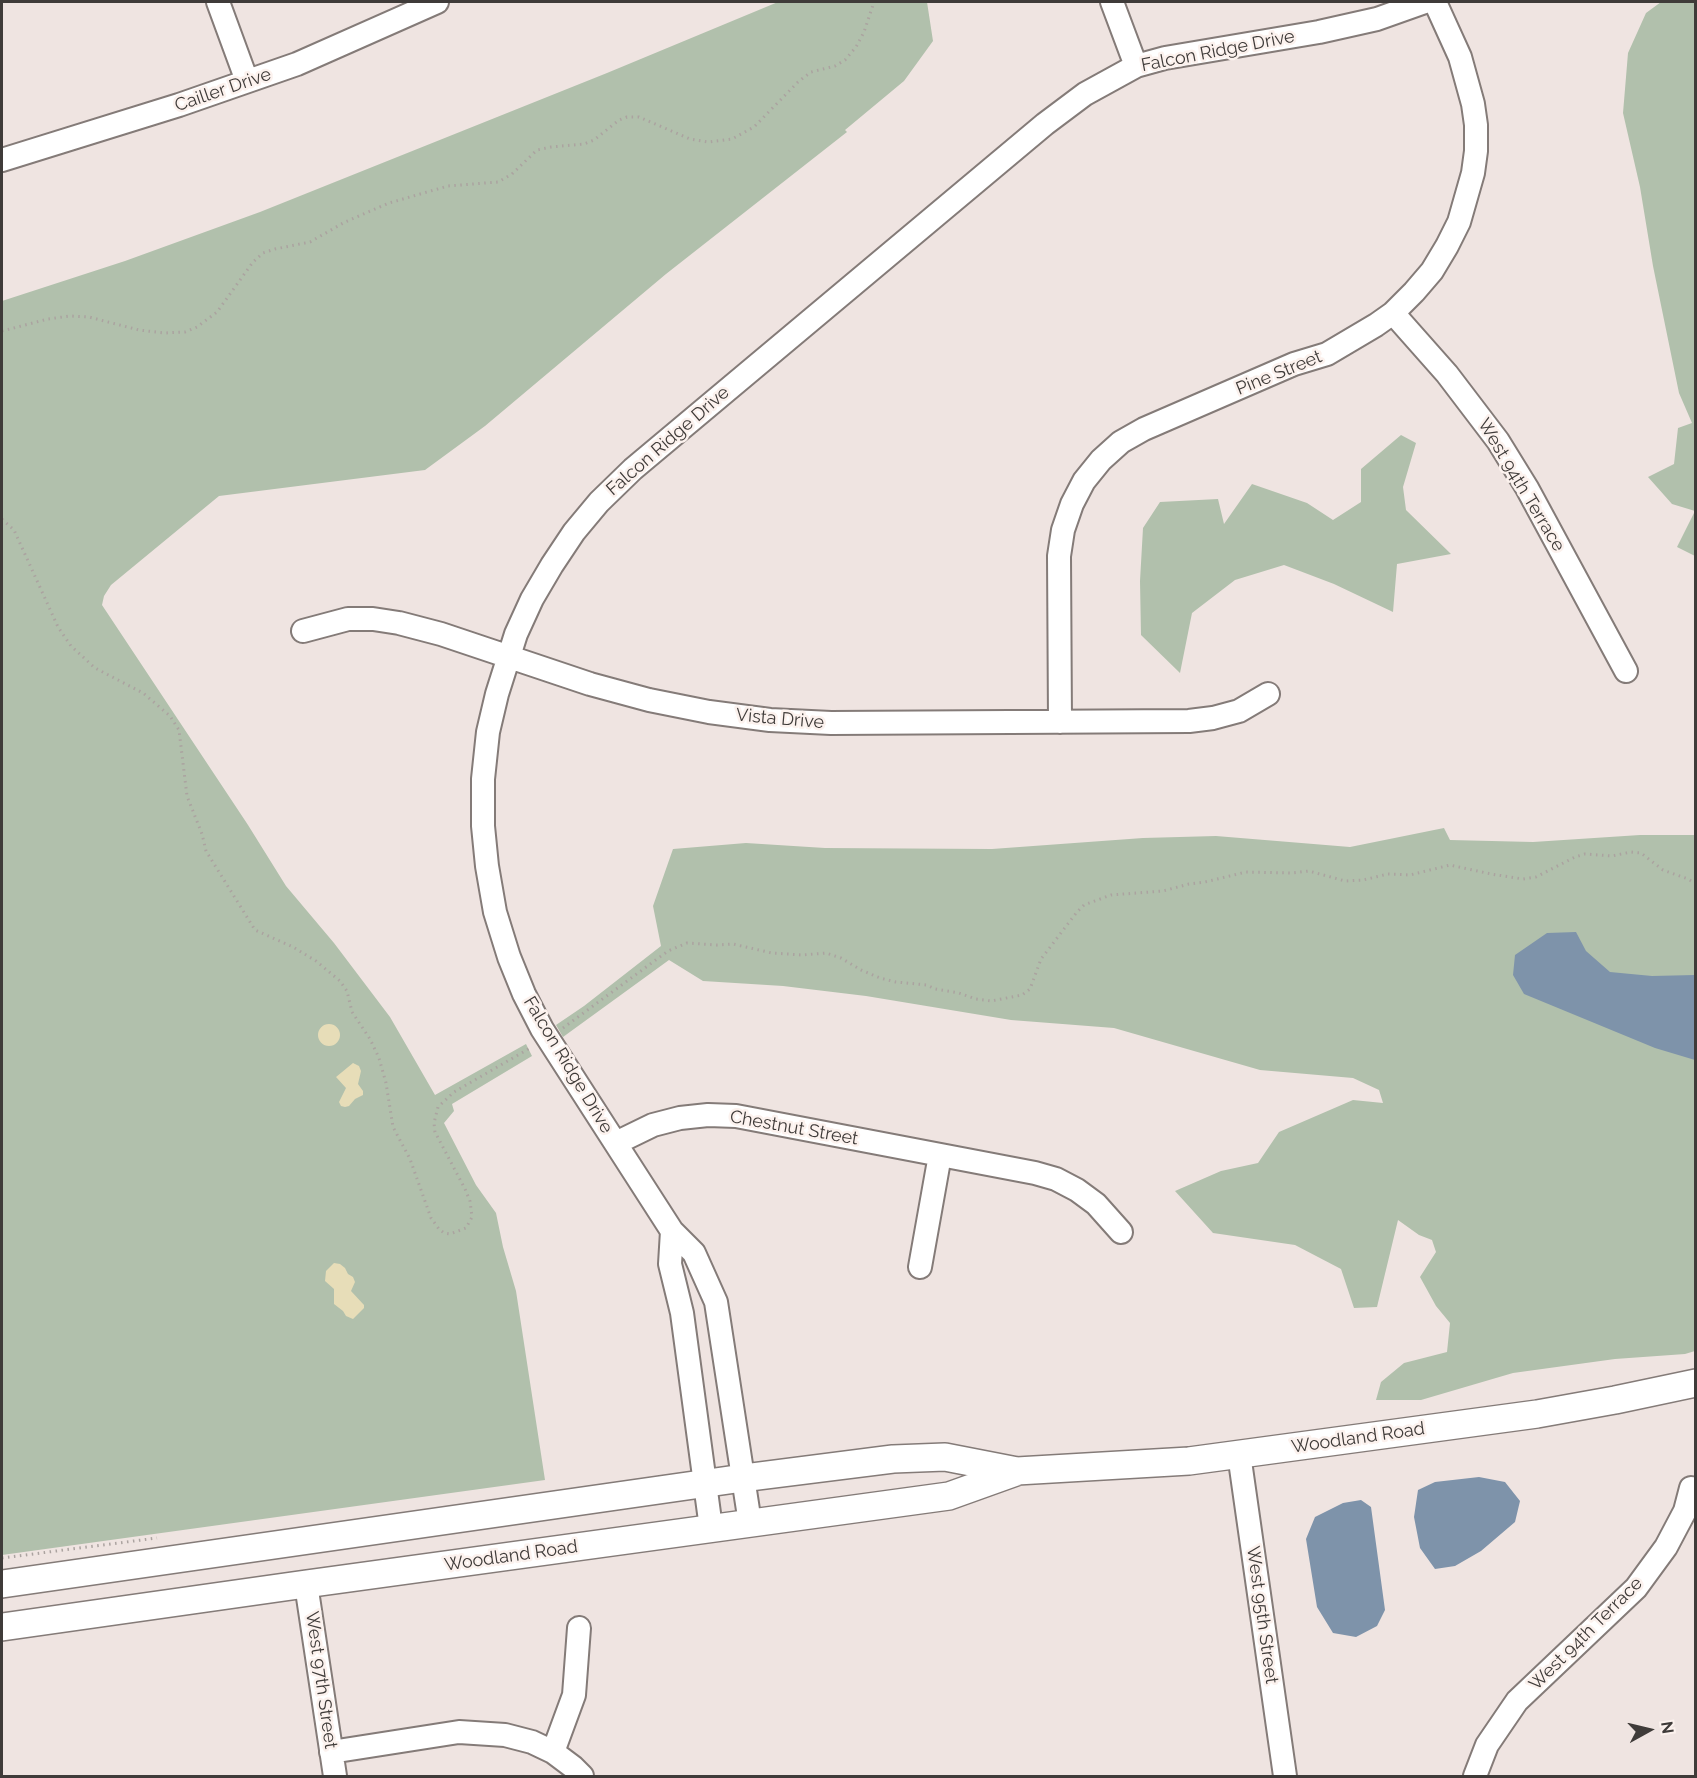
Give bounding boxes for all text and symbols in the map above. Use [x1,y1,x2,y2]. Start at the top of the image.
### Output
street label: Falcon Ridge Drive [1140,26,1296,76]
street label: Cailler Drive [172,63,274,117]
street label: Pine Street [1233,346,1325,400]
street label: Falcon Ridge Drive [602,382,734,500]
street label: West 94th Terrace [1473,415,1569,555]
street label: Vista Drive [735,704,825,734]
street label: Falcon Ridge Drive [519,993,617,1137]
street label: Chestnut Street [728,1106,860,1150]
street label: Woodland Road [1290,1418,1426,1458]
street label: Woodland Road [443,1536,579,1576]
street label: West 95th Street [1242,1545,1282,1685]
street label: West 94th Terrace [1525,1573,1647,1695]
street label: West 97th Street [301,1610,341,1750]
north arrow [1619,1700,1679,1760]
text: N [1657,1720,1678,1735]

